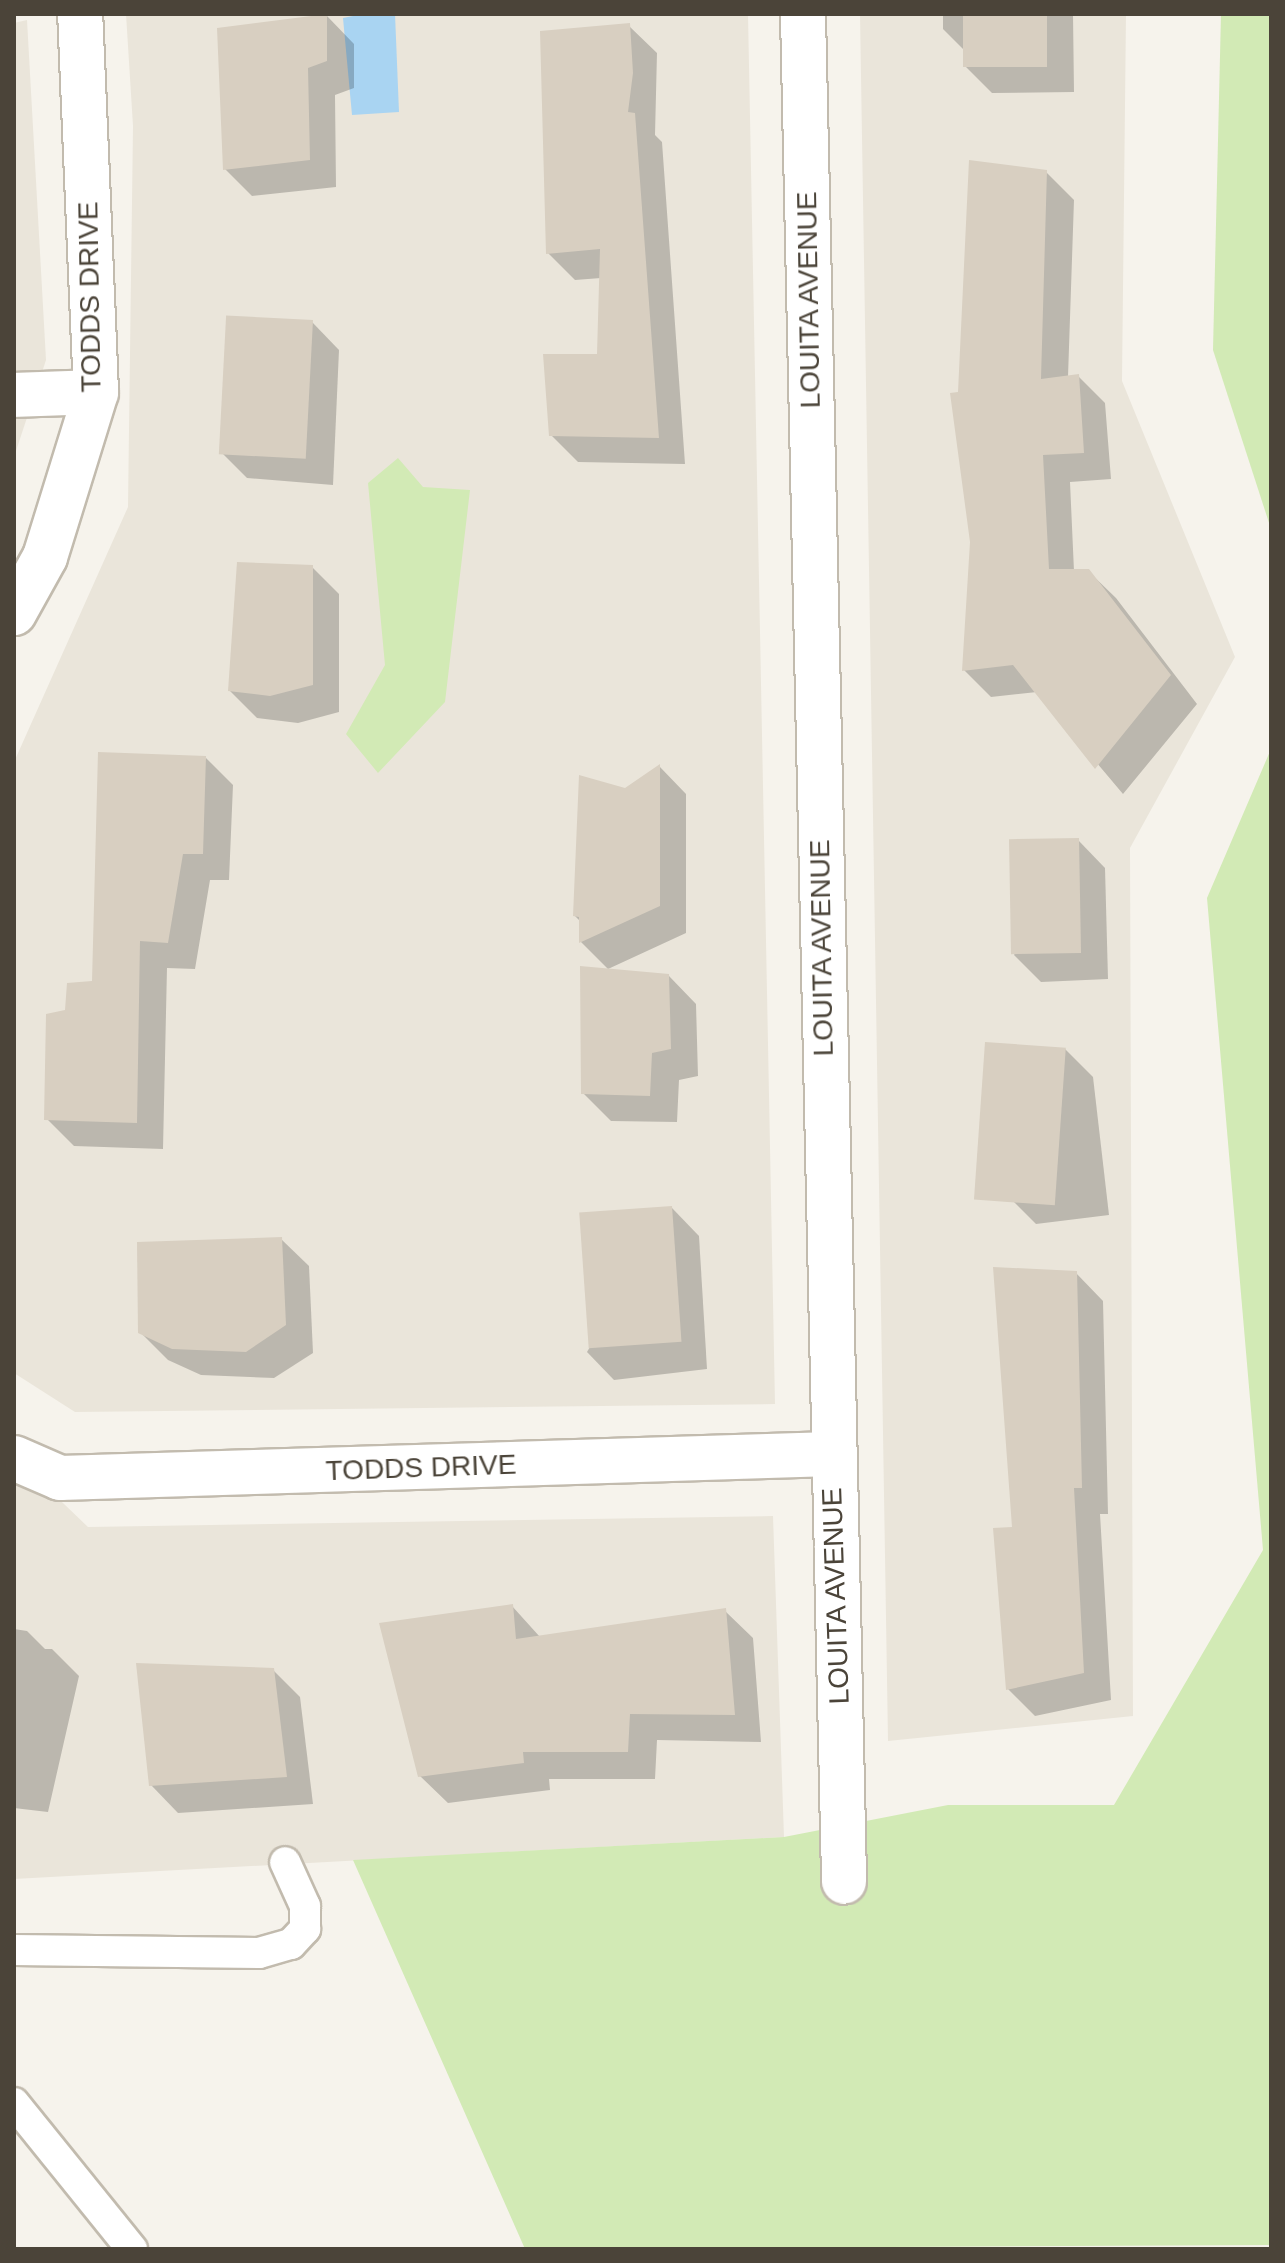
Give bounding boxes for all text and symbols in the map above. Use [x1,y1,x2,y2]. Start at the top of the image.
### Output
street label: LOUITA AVENUE [790,190,828,410]
street label: TODDS DRIVE [72,201,108,393]
street label: LOUITA AVENUE [803,838,841,1058]
street label: TODDS DRIVE [325,1448,517,1488]
street label: LOUITA AVENUE [815,1486,857,1706]

